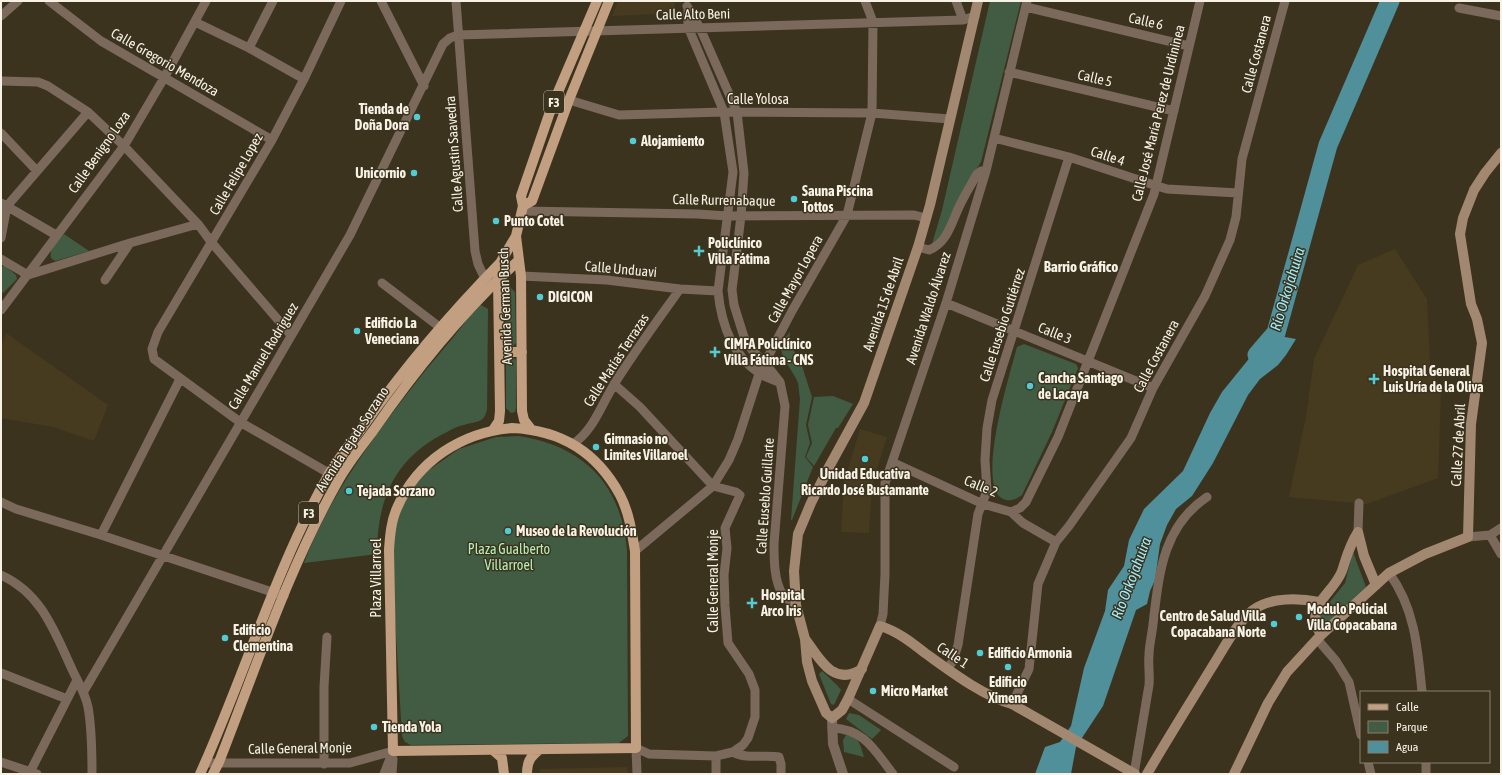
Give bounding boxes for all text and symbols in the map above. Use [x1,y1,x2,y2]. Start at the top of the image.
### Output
street label: Calle Alto Beni [656,5,730,23]
street label: Calle 6 [1127,9,1165,33]
street label: Calle Costanera [1238,13,1274,95]
street label: Calle José María Perez de Urdininea [1128,23,1188,203]
street label: Calle Gregorio Mendoza [108,25,222,99]
street label: Calle 5 [1076,66,1114,90]
road number: F3 [544,91,564,113]
street label: Calle Yolosa [727,91,789,107]
street label: Calle Agustin Saavedra [442,95,466,213]
place label: Tienda de Doña Dora [355,101,409,133]
street label: Calle Benigno Loza [65,108,133,196]
marker: Tienda de Doña Dora [412,112,422,122]
street label: Calle Felipe Lopez [206,130,266,218]
place label: Alojamiento [640,133,705,149]
marker: Alojamiento [628,136,638,146]
street label: Calle 4 [1089,143,1127,169]
place label: Unicornio [355,165,406,181]
marker: Unicornio [409,168,419,178]
place label: Sauna Piscina Tottos [802,183,873,215]
street label: Calle Rurrenabaque [672,191,776,209]
marker: Sauna Piscina Tottos [789,194,799,204]
place label: Punto Cotel [504,213,564,229]
marker: Punto Cotel [491,216,501,226]
street label: Calle Mayor Lopera [764,232,826,326]
place label: Policlínico Villa Fátima [707,235,770,267]
marker: Policlínico Villa Fátima [693,245,705,257]
water label: Río Orkojahuira [1266,245,1308,333]
street label: Avenida German Busch [495,247,515,365]
street label: Avenida Waldo Álvarez [902,250,954,366]
street label: Avenida 15 de Abril [859,255,907,353]
street label: Calle Unduavi [584,258,658,280]
district label: Barrio Gráfico [1044,258,1118,275]
street label: Calle Eusebio Gutiérrez [976,266,1028,384]
place label: DIGICON [548,289,593,305]
marker: DIGICON [535,292,545,302]
street label: Calle Manuel Rodriguez [225,300,301,412]
street label: Calle Matías Terrazas [580,311,652,409]
place label: Edificio La Veneciana [364,315,420,347]
street label: Calle Costanera [1130,317,1182,395]
street label: Calle 3 [1036,319,1074,347]
marker: Edificio La Veneciana [352,326,362,336]
place label: CIMFA Policlínico Villa Fátima - CNS [723,336,814,368]
marker: CIMFA Policlínico Villa Fátima - CNS [709,346,721,358]
place label: Hospital General Luis Uría de la Oliva [1383,363,1484,395]
place label: Cancha Santiago de Lacaya [1038,370,1124,402]
marker: Hospital General Luis Uría de la Oliva [1368,373,1380,385]
marker: Cancha Santiago de Lacaya [1025,381,1035,391]
street label: Avenida Tejada Sorzano [312,384,392,494]
street label: Calle 27 de Abril [1448,403,1468,487]
place label: Gimnasio no Limites Villaroel [604,431,688,463]
street label: Calle Euseblo Guillarte [753,437,777,555]
marker: Gimnasio no Limites Villaroel [591,442,601,452]
marker: Unidad Educativa Ricardo José Bustamante [860,454,870,464]
place label: Unidad Educativa Ricardo José Bustamante [801,466,929,498]
street label: Calle 2 [962,472,1000,500]
place label: Tejada Sorzano [357,483,435,499]
marker: Tejada Sorzano [344,486,354,496]
road number: F3 [299,502,319,524]
place label: Museo de la Revolución [516,523,637,539]
marker: Museo de la Revolución [503,526,513,536]
street label: Calle General Monje [705,529,721,633]
water label: Río Orkojahuira [1108,535,1154,621]
street label: Plaza Villarroel [368,538,384,618]
park label: Plaza Gualberto Villarroel [468,541,550,573]
place label: Hospital Arco Iris [760,587,805,619]
marker: Hospital Arco Iris [746,597,758,609]
place label: Modulo Policial Villa Copacabana [1306,601,1398,633]
place label: Centro de Salud Villa Copacabana Norte [1160,608,1266,640]
marker: Modulo Policial Villa Copacabana [1294,612,1304,622]
marker: Centro de Salud Villa Copacabana Norte [1269,619,1279,629]
place label: Edificio Clementina [233,622,293,654]
marker: Edificio Clementina [220,633,230,643]
street label: Calle 1 [934,639,972,671]
place label: Edificio Armonia [988,645,1072,661]
marker: Edificio Armonia [975,648,985,658]
marker: Edificio Ximena [1003,662,1013,672]
place label: Edificio Ximena [987,674,1028,706]
place label: Micro Market [881,683,948,699]
marker: Micro Market [868,686,878,696]
legend [1360,691,1490,763]
text: Calle [1396,700,1419,714]
place label: Tienda Yola [382,719,442,735]
text: Parque [1396,720,1428,734]
marker: Tienda Yola [369,722,379,732]
street label: Calle General Monje [248,739,352,757]
text: Agua [1396,740,1418,754]

